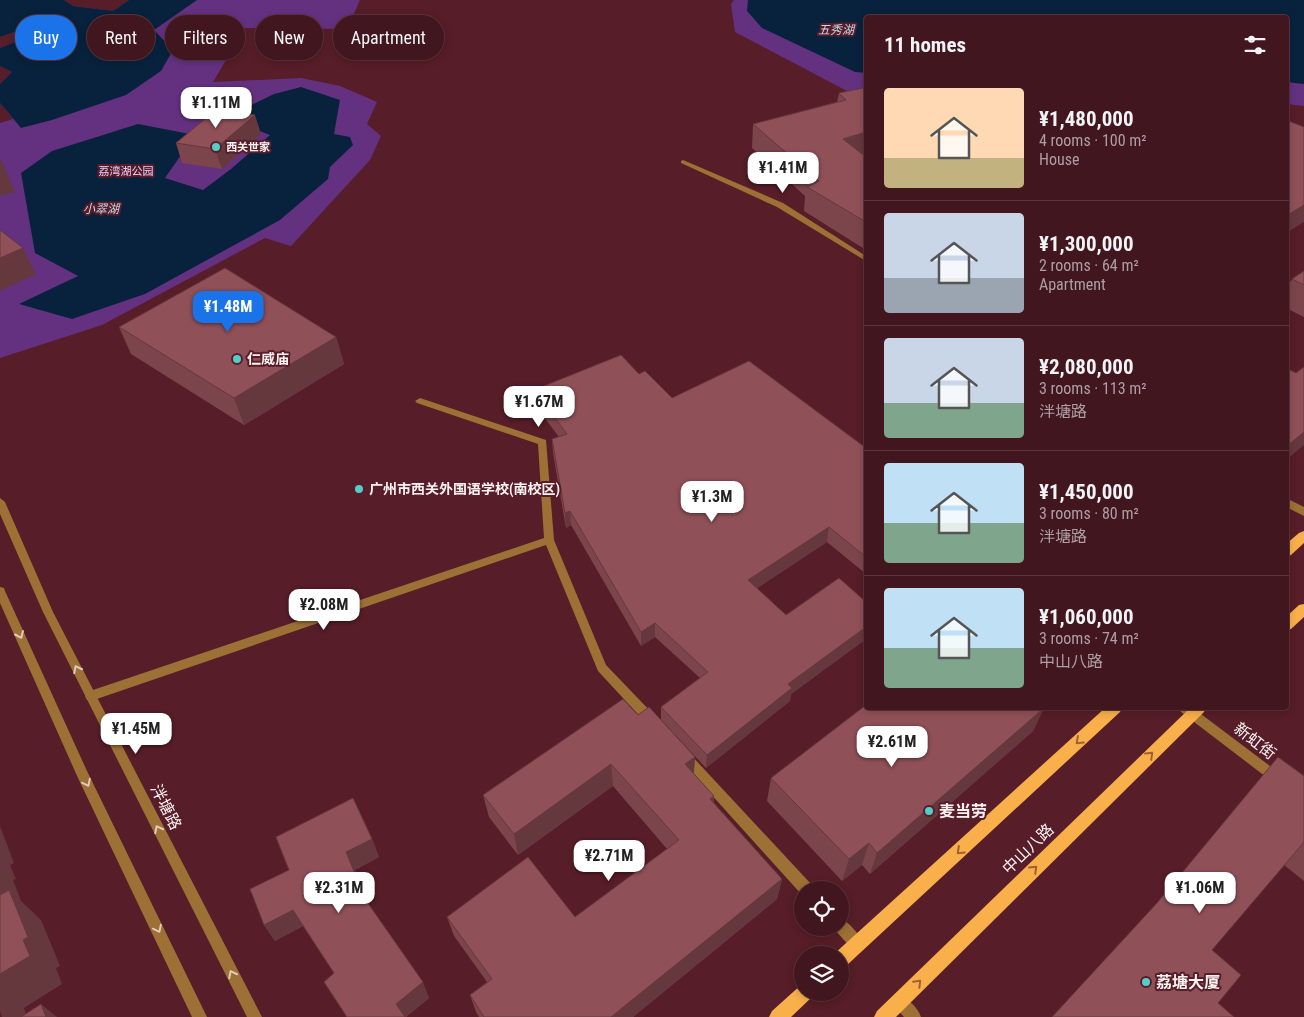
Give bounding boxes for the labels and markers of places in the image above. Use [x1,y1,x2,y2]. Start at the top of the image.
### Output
pin: ¥1.11M [175,86,257,129]
marker: 西关世家 [210,141,222,153]
place label: 西关世家 [226,141,270,154]
pin: ¥1.41M [742,152,824,194]
pin: ¥1.48M [187,290,269,333]
place label: 仁威庙 [247,351,289,367]
marker: 仁威庙 [231,353,243,365]
pin: ¥1.67M [498,386,580,428]
pin: ¥1.3M [677,480,747,523]
place label: 广州市西关外国语学校(南校区) [369,481,560,498]
marker: 广州市西关外国语学校(南校区) [353,483,365,495]
pin: ¥2.08M [283,588,365,631]
pin: ¥1.45M [95,712,177,755]
pin: ¥2.61M [851,726,933,768]
place label: 麦当劳 [939,802,987,821]
marker: 麦当劳 [923,805,935,817]
pin: ¥2.71M [568,840,650,882]
pin: ¥2.31M [298,872,380,914]
pin: ¥1.06M [1159,872,1241,914]
place label: 荔塘大厦 [1156,973,1220,992]
marker: 荔塘大厦 [1140,976,1152,988]

